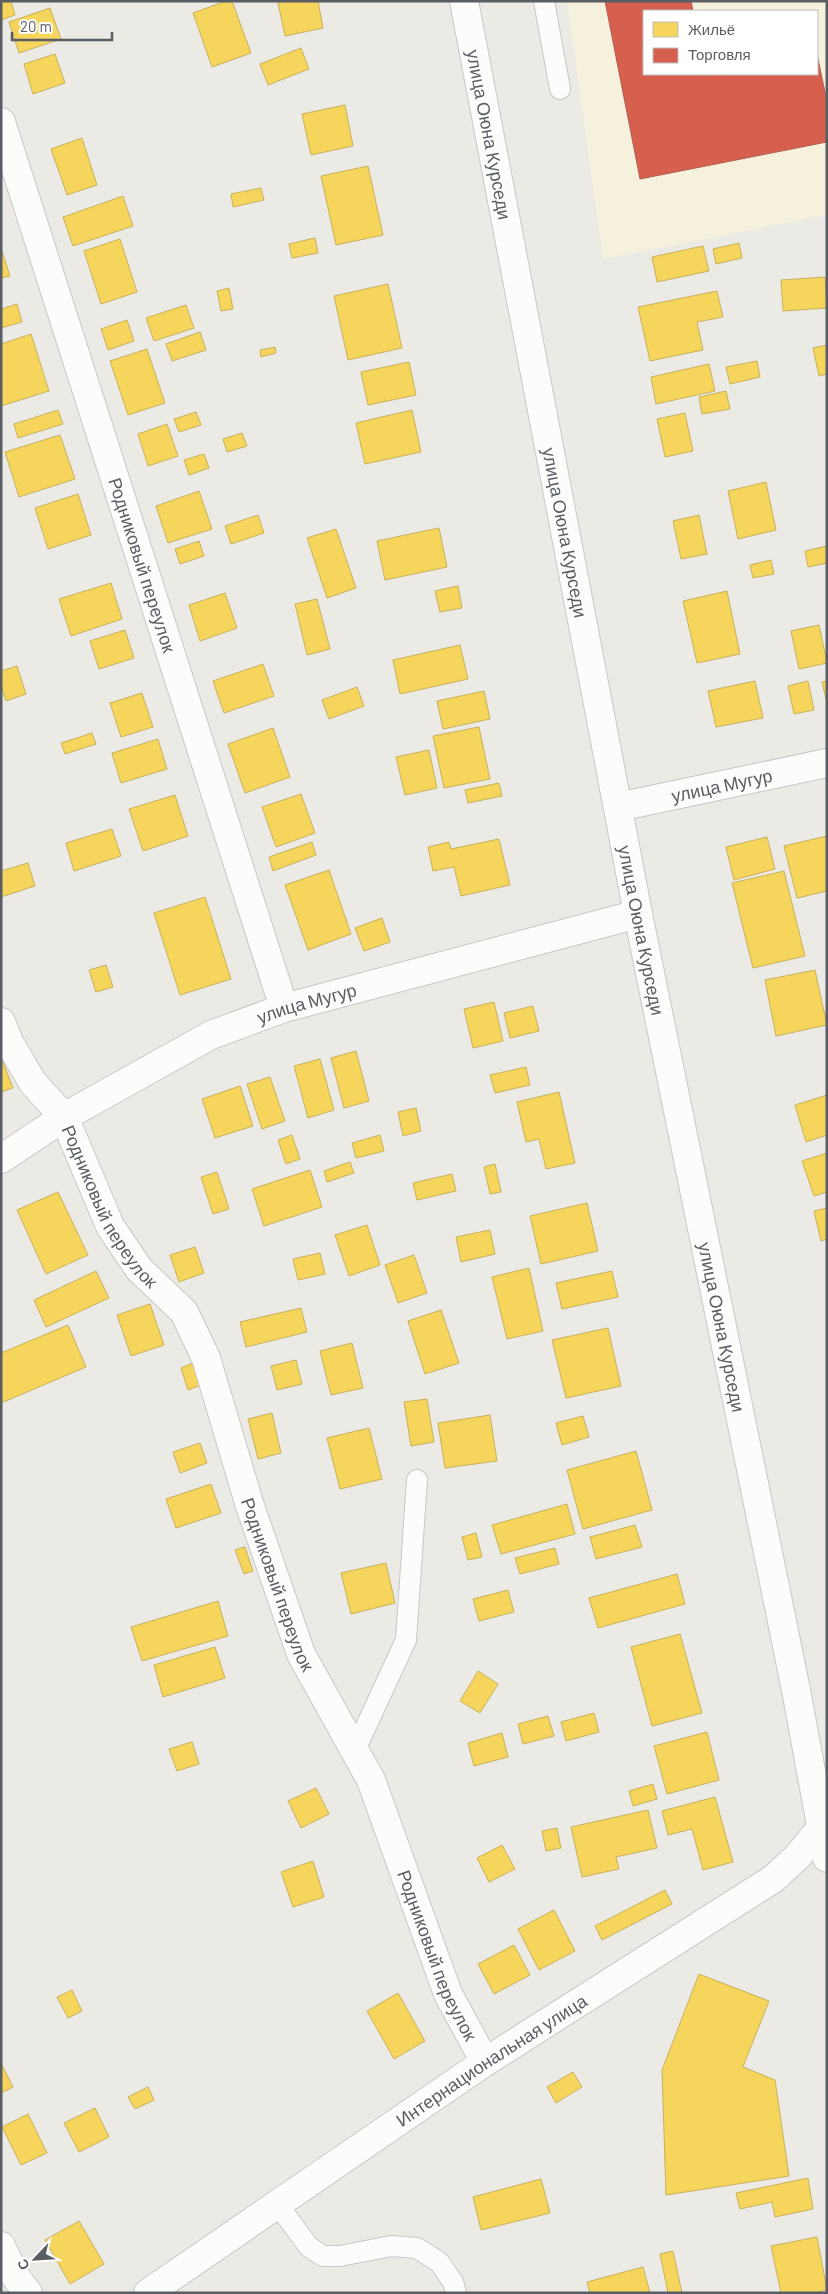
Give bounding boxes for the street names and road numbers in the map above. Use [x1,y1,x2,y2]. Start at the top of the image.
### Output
street label: улица Оюна Курседи [462,48,516,222]
street label: улица Оюна Курседи [538,446,592,619]
street label: Родниковый переулок [104,475,181,655]
street label: улица Мугур [669,764,774,807]
street label: улица Оюна Курседи [614,843,669,1017]
street label: улица Мугур [254,978,359,1028]
street label: Родниковый переулок [58,1122,163,1292]
street label: улица Оюна Курседи [694,1240,750,1414]
street label: Родниковый переулок [237,1495,319,1675]
street label: Родниковый переулок [393,1867,482,2044]
street label: Интернациональная улица [392,1989,592,2131]

